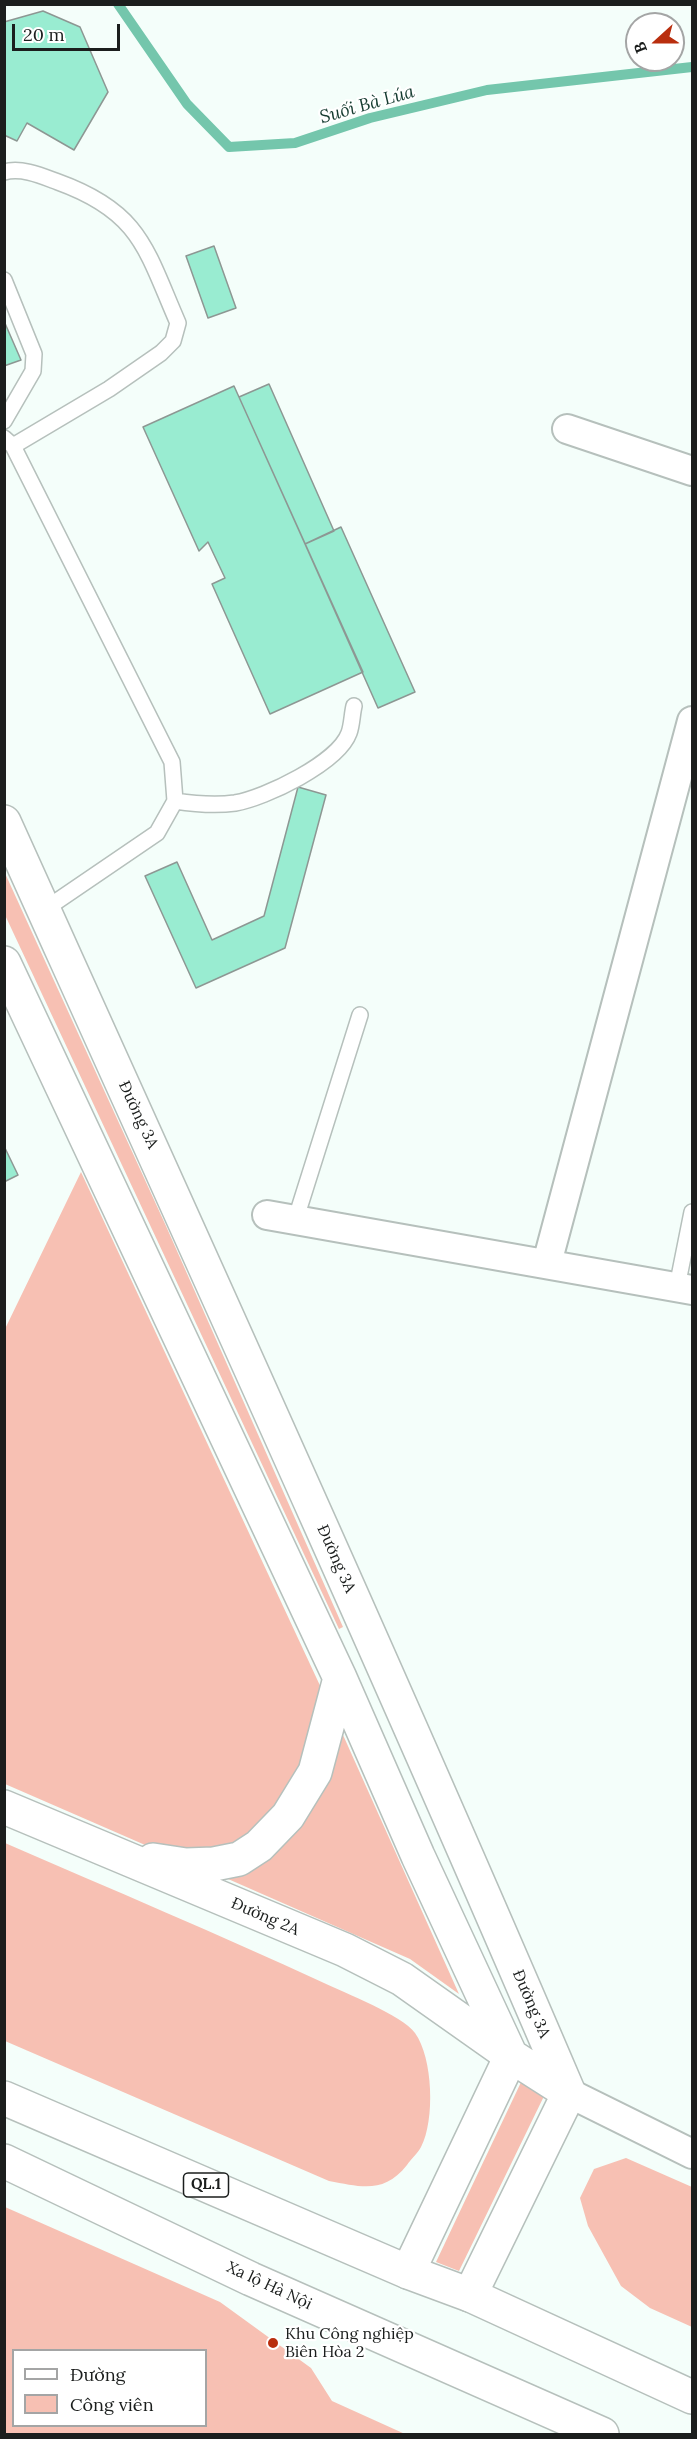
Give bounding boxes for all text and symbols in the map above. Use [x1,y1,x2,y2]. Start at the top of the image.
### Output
scale bar [15,12,123,50]
north arrow [625,12,685,72]
text: 20 m [23,23,65,46]
text: B [629,39,651,56]
water label: Suối Bà Lúa [317,81,417,129]
street label: Đường 3A [114,1078,162,1152]
street label: Đường 3A [312,1522,360,1596]
street label: Đường 2A [228,1894,302,1940]
street label: Đường 3A [508,1967,554,2041]
road number: QL.1 [184,2173,228,2197]
street label: Xa lộ Hà Nội [223,2258,315,2314]
place label: Khu Công nghiệp Biên Hòa 2 [285,2324,414,2362]
marker: Khu Công nghiệp Biên Hòa 2 [266,2336,280,2350]
legend [12,2349,207,2427]
text: Đường [70,2363,126,2386]
text: Công viên [70,2393,154,2416]

